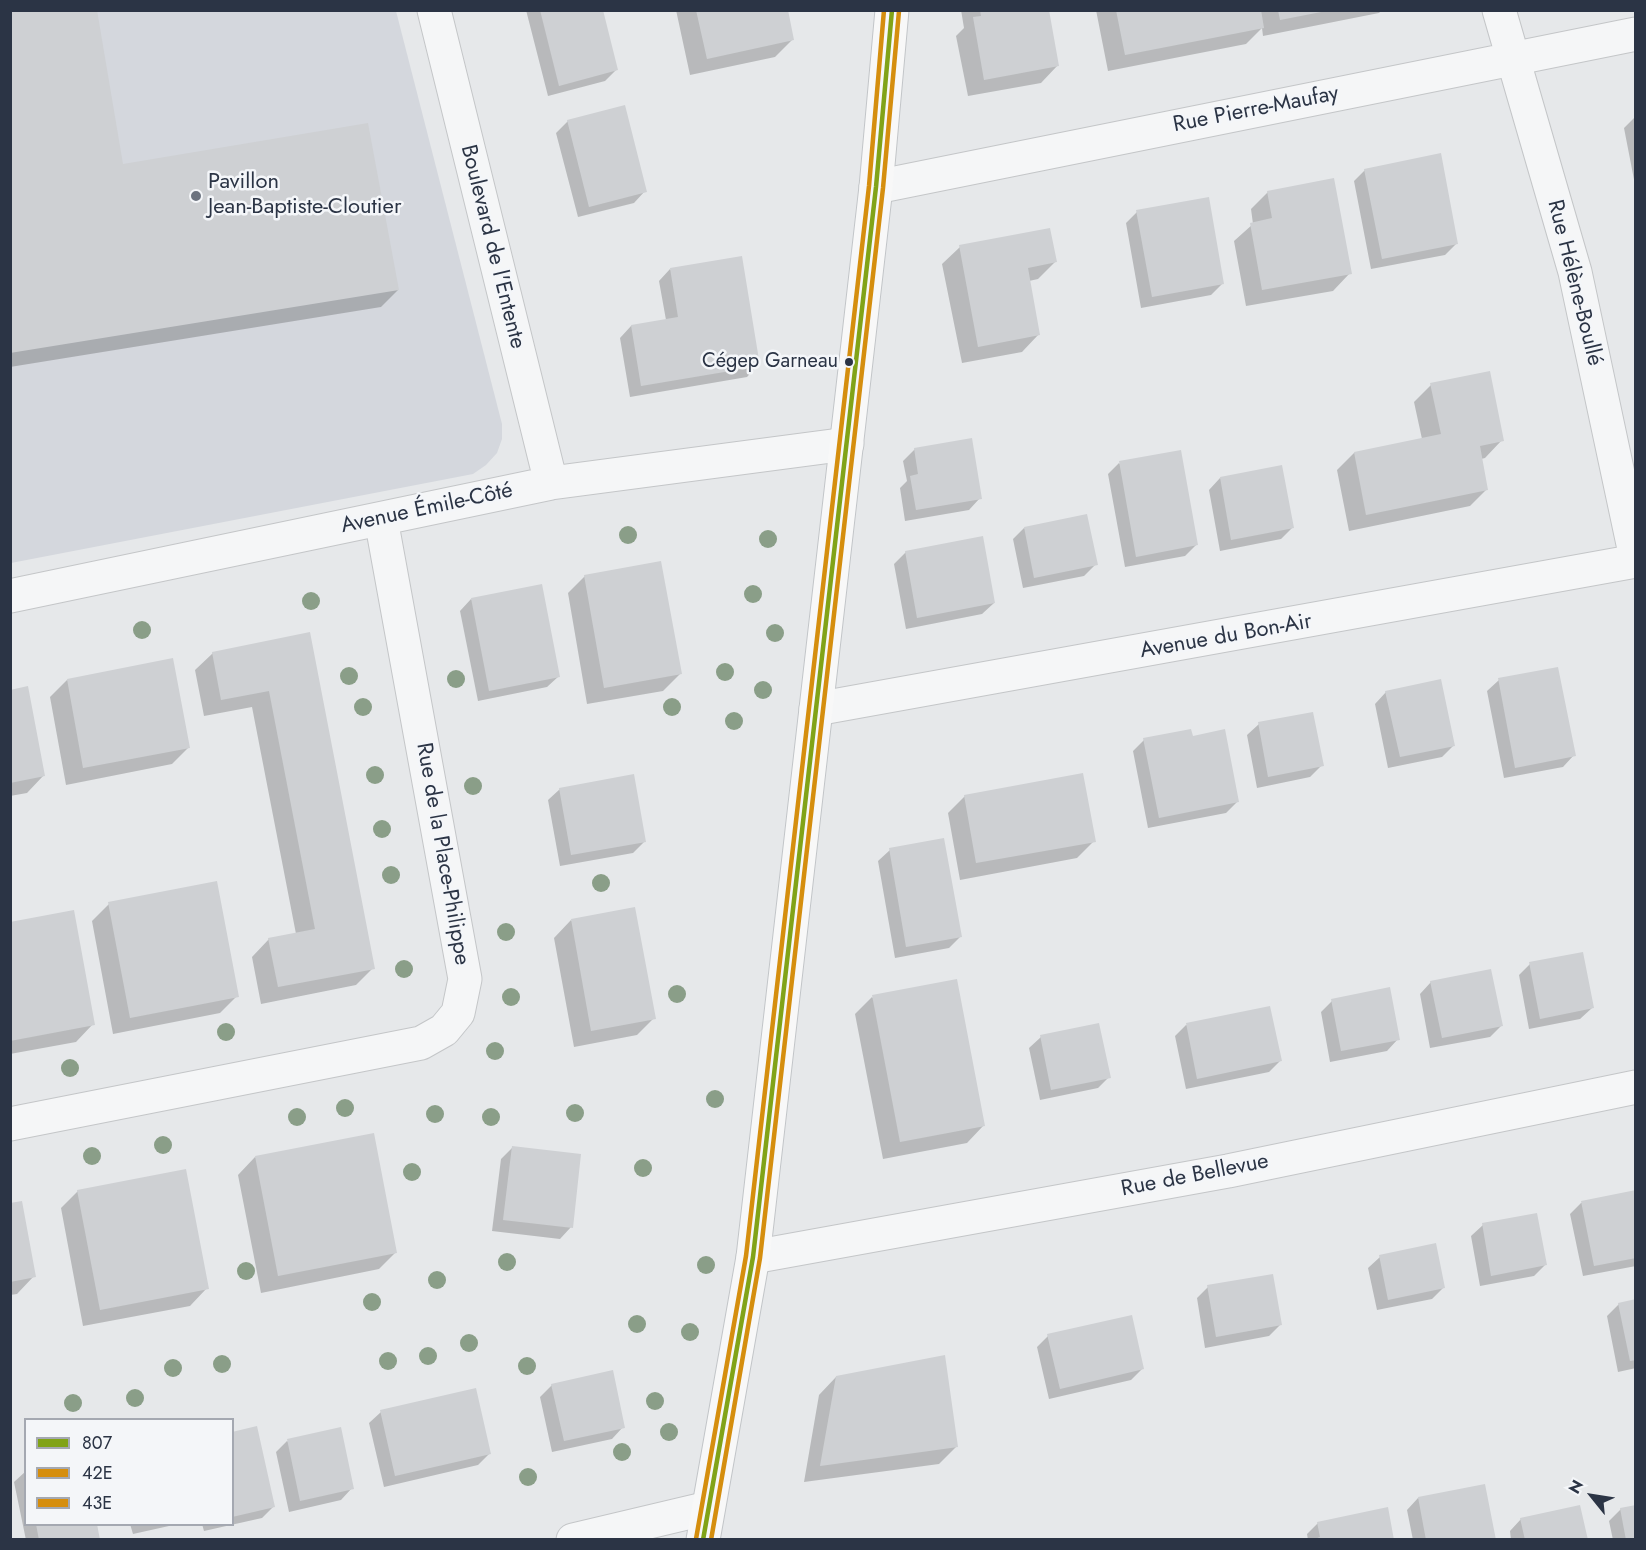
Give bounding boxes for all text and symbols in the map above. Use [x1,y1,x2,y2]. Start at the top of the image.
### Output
street label: Rue Pierre-Maufay [1171,81,1341,139]
street label: Boulevard de l'Entente [454,142,530,352]
place label: Pavillon Jean-Baptiste-Cloutier [208,170,401,222]
marker: Pavillon Jean-Baptiste-Cloutier [189,189,203,203]
street label: Rue Hélène-Boullé [1541,197,1607,369]
place label: Cégep Garneau [702,350,838,374]
marker: Cégep Garneau [843,356,855,368]
street label: Avenue Émile-Côté [339,478,515,540]
street label: Avenue du Bon-Air [1138,609,1314,665]
street label: Rue de la Place-Philippe [409,741,475,967]
street label: Rue de Bellevue [1119,1149,1271,1203]
legend [24,1418,234,1526]
text: 807 [82,1430,112,1456]
text: 42E [82,1460,113,1486]
north arrow [1562,1466,1622,1526]
text: N [1563,1475,1589,1498]
text: 43E [82,1490,112,1516]

